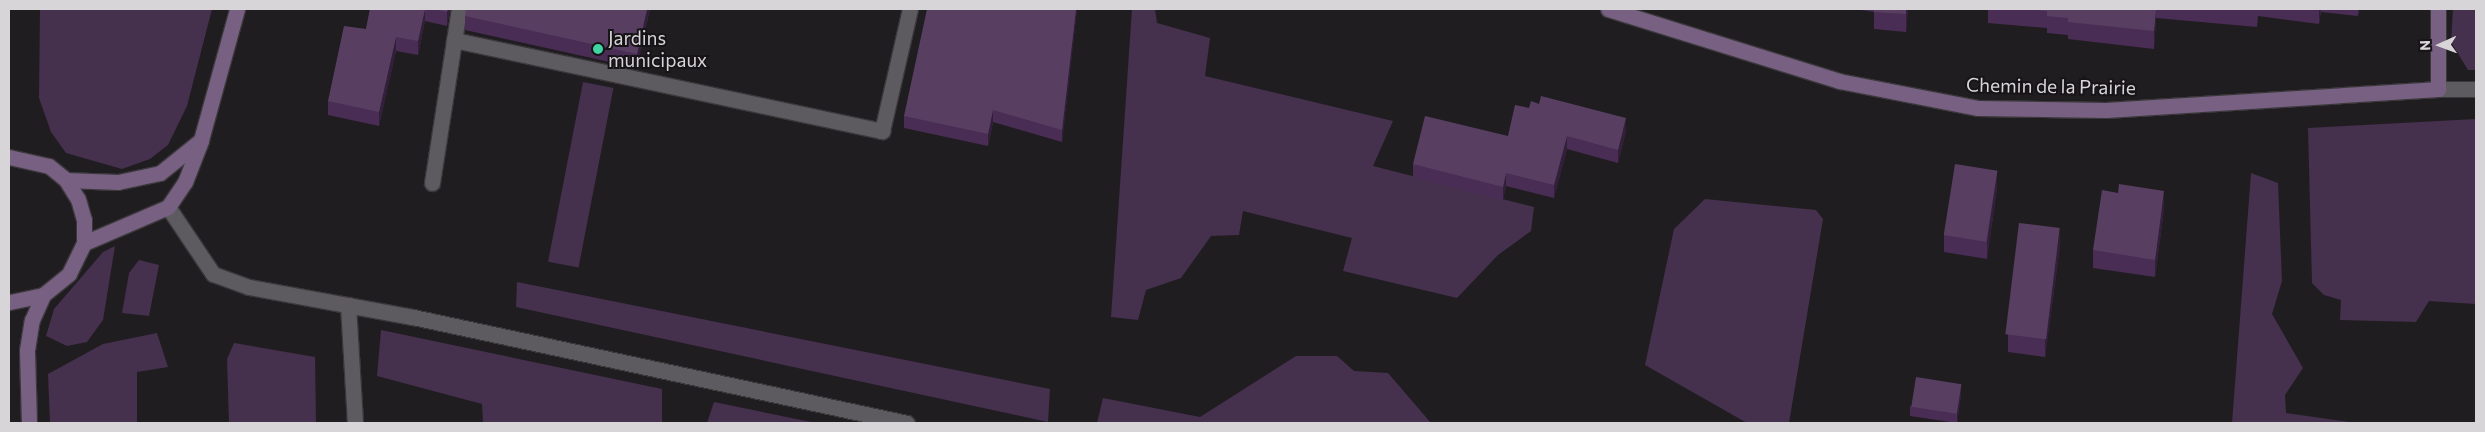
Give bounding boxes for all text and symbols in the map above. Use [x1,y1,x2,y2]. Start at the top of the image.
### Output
north arrow [2415,20,2465,70]
place label: Jardins municipaux [608,27,707,71]
text: N [2416,40,2433,51]
marker: Jardins municipaux [592,43,604,55]
street label: Chemin de la Prairie [1966,73,2136,99]

